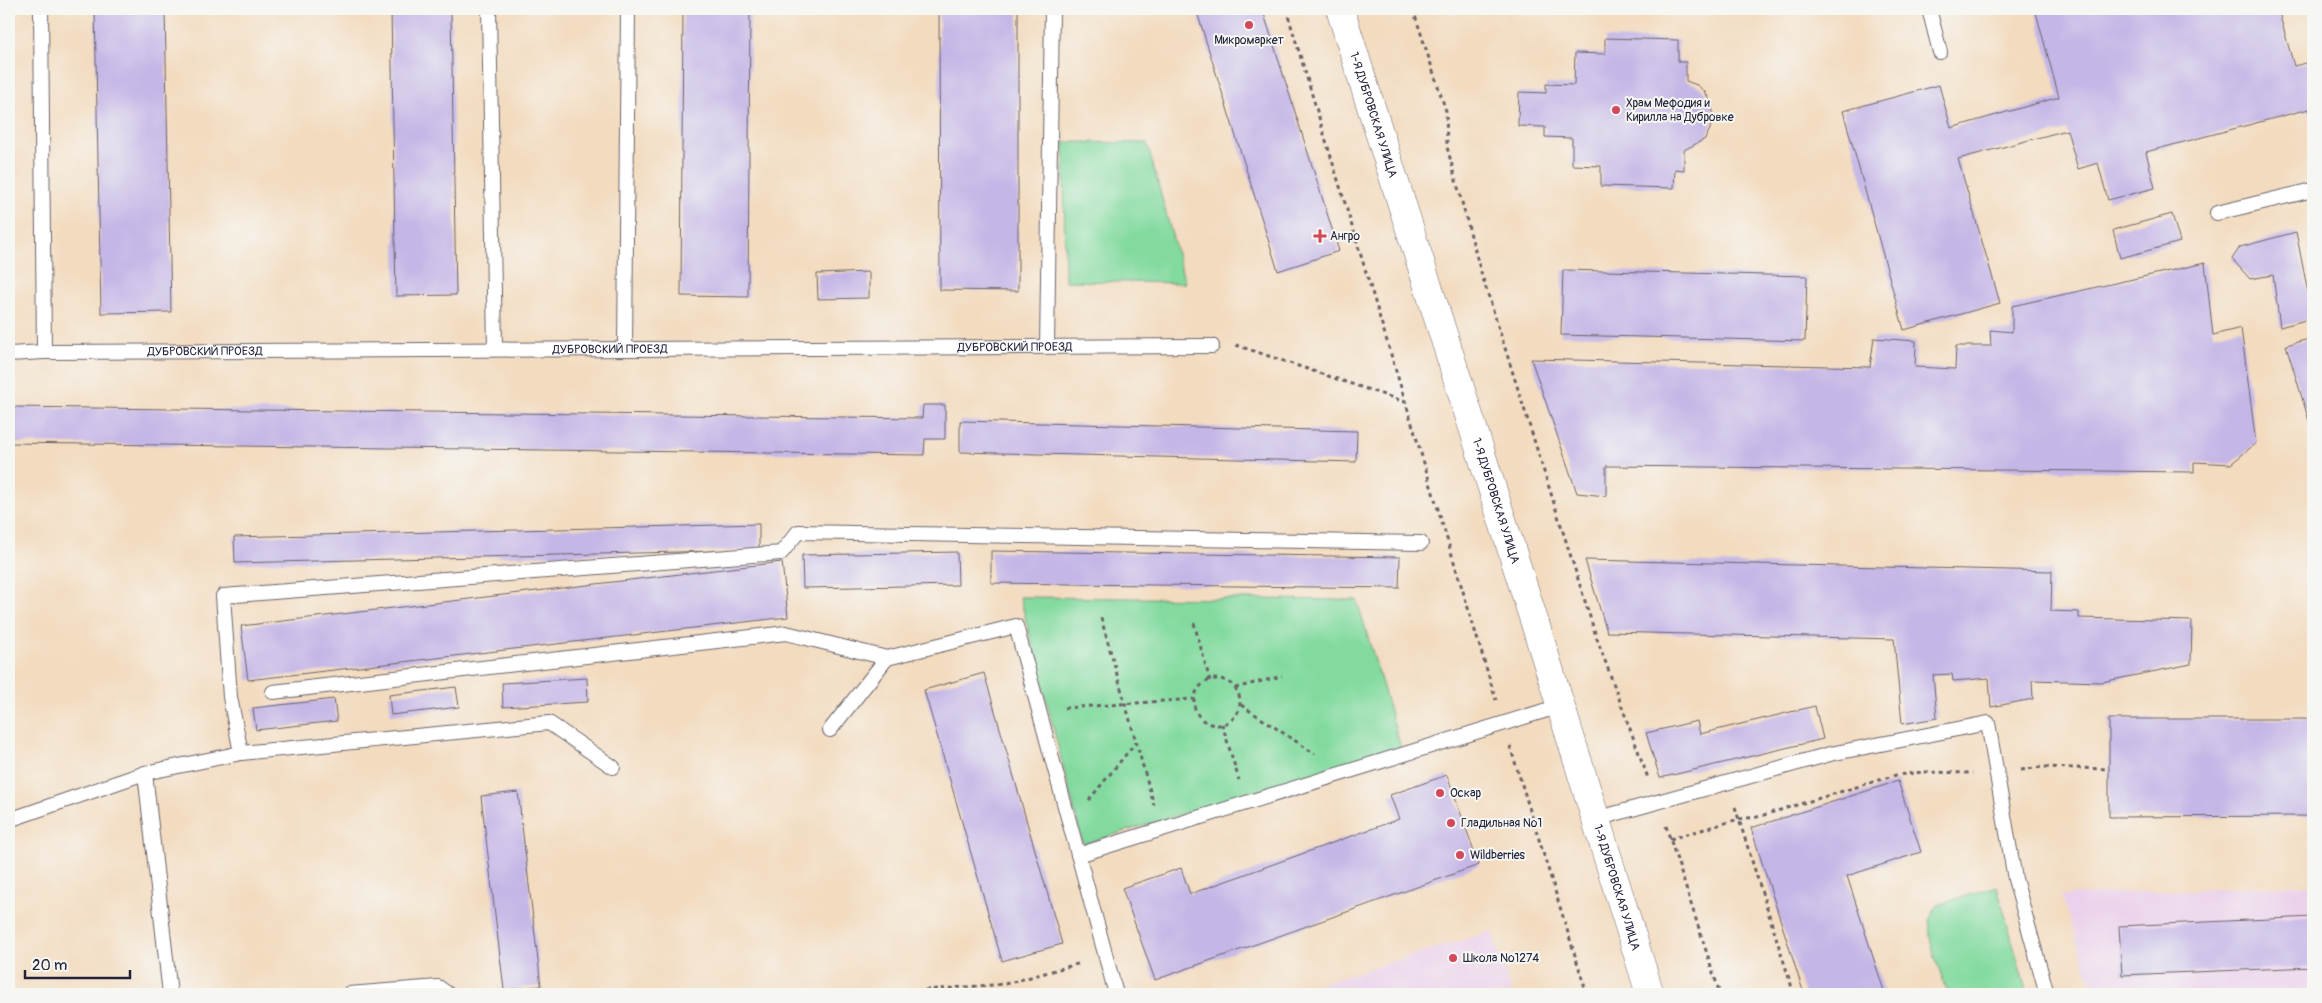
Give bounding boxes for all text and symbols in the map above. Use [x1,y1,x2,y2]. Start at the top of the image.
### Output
marker: Микромаркет [1243,19,1255,31]
place label: Микромаркет [1214,33,1284,48]
street label: 1-Я ДУБРОВСКАЯ УЛИЦА [1346,50,1400,180]
place label: Храм Мефодия и Кирилла на Дубровке [1626,96,1734,125]
marker: Храм Мефодия и Кирилла на Дубровке [1610,104,1622,116]
place label: Ангро [1330,229,1361,244]
marker: Ангро [1314,230,1326,242]
street label: ДУБРОВСКИЙ ПРОЕЗД [957,340,1073,355]
street label: ДУБРОВСКИЙ ПРОЕЗД [552,342,668,357]
street label: ДУБРОВСКИЙ ПРОЕЗД [147,344,263,359]
street label: 1-Я ДУБРОВСКАЯ УЛИЦА [1469,436,1523,566]
place label: Оскар [1450,786,1481,801]
marker: Оскар [1434,787,1446,799]
place label: Гладильная №1 [1461,816,1542,831]
marker: Гладильная №1 [1445,817,1457,829]
street label: 1-Я ДУБРОВСКАЯ УЛИЦА [1590,823,1643,953]
place label: Wildberries [1470,848,1526,863]
marker: Wildberries [1454,849,1466,861]
scale bar [25,948,130,980]
place label: Школа №1274 [1463,951,1539,966]
marker: Школа №1274 [1447,952,1459,964]
text: 20 m [32,956,67,975]

